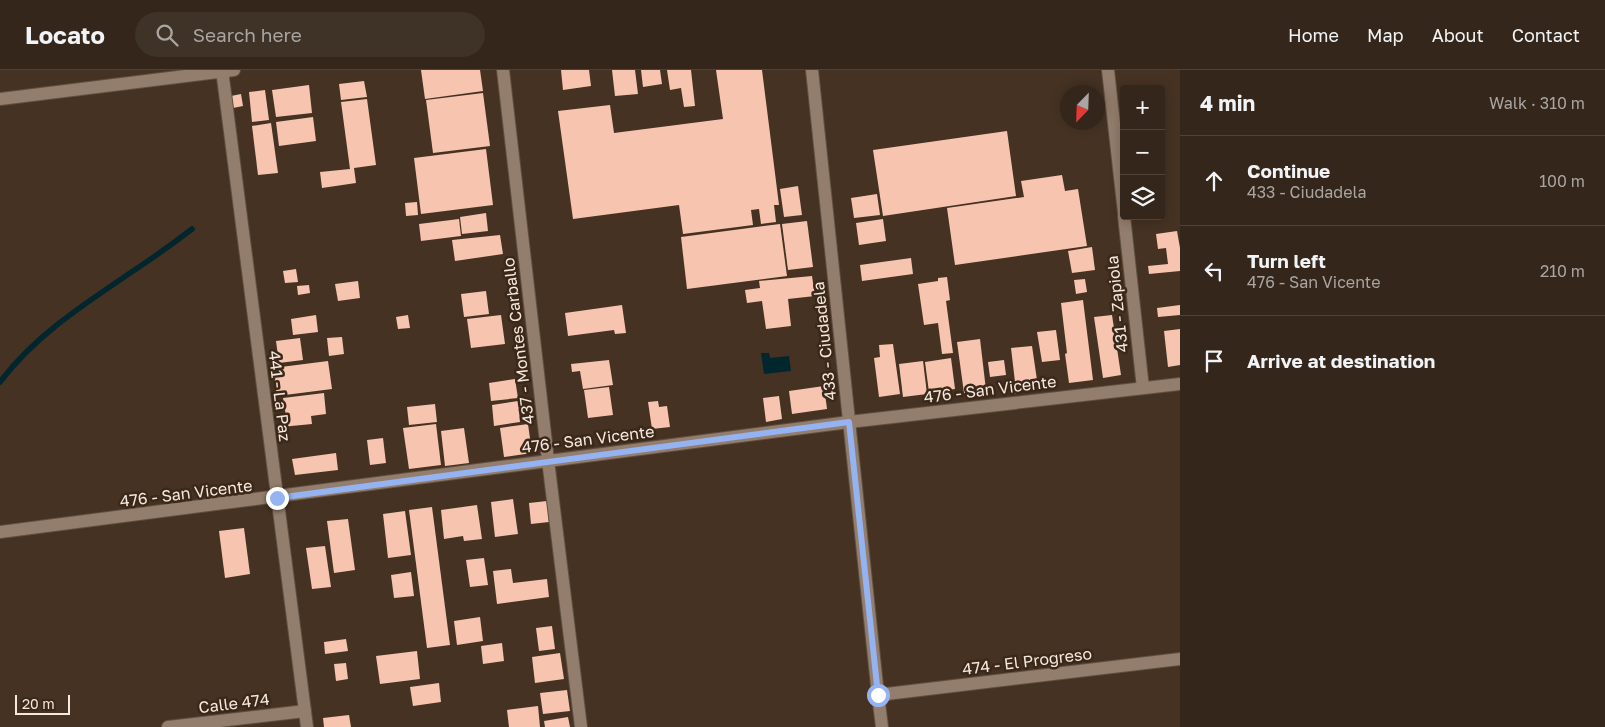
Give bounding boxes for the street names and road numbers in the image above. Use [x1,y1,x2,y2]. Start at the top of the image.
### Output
street label: 431 - Zapiola [1102,254,1132,354]
street label: 437 - Montes Carballo [498,257,538,425]
street label: 433 - Ciudadela [808,280,840,402]
street label: 441 - La Paz [265,350,295,442]
street label: 476 - San Vicente [923,371,1057,407]
street label: 476 - San Vicente [521,421,655,457]
street label: 476 - San Vicente [119,475,253,511]
street label: 474 - El Progreso [961,643,1093,679]
street label: Calle 474 [197,689,271,717]

